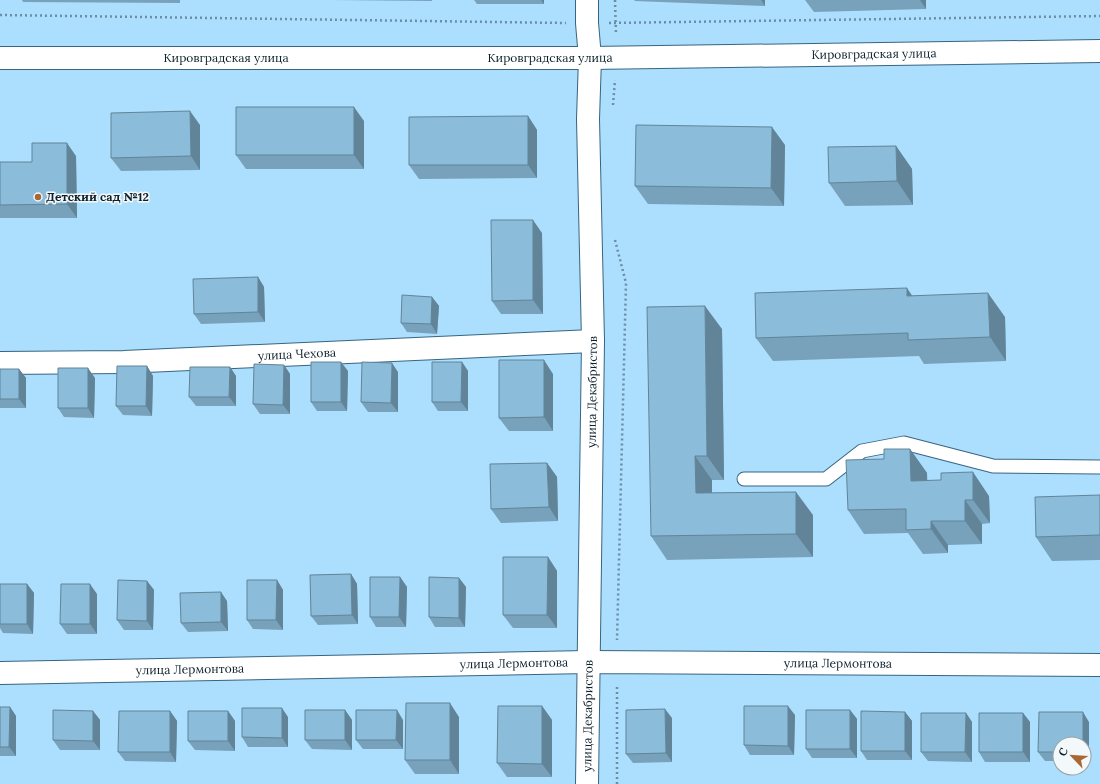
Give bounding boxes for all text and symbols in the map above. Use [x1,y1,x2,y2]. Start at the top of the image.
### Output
street label: Кировградская улица [811,45,937,62]
street label: Кировградская улица [163,50,289,65]
street label: Кировградская улица [487,50,613,65]
place label: Детский сад №12 [46,189,149,204]
marker: Детский сад №12 [33,192,43,202]
street label: улица Декабристов [584,336,600,448]
street label: улица Чехова [257,345,336,363]
street label: улица Лермонтова [460,654,568,671]
street label: улица Лермонтова [784,655,892,671]
street label: улица Лермонтова [136,660,244,677]
street label: улица Декабристов [579,660,596,772]
north arrow [1052,736,1092,776]
text: С [1055,745,1071,758]

